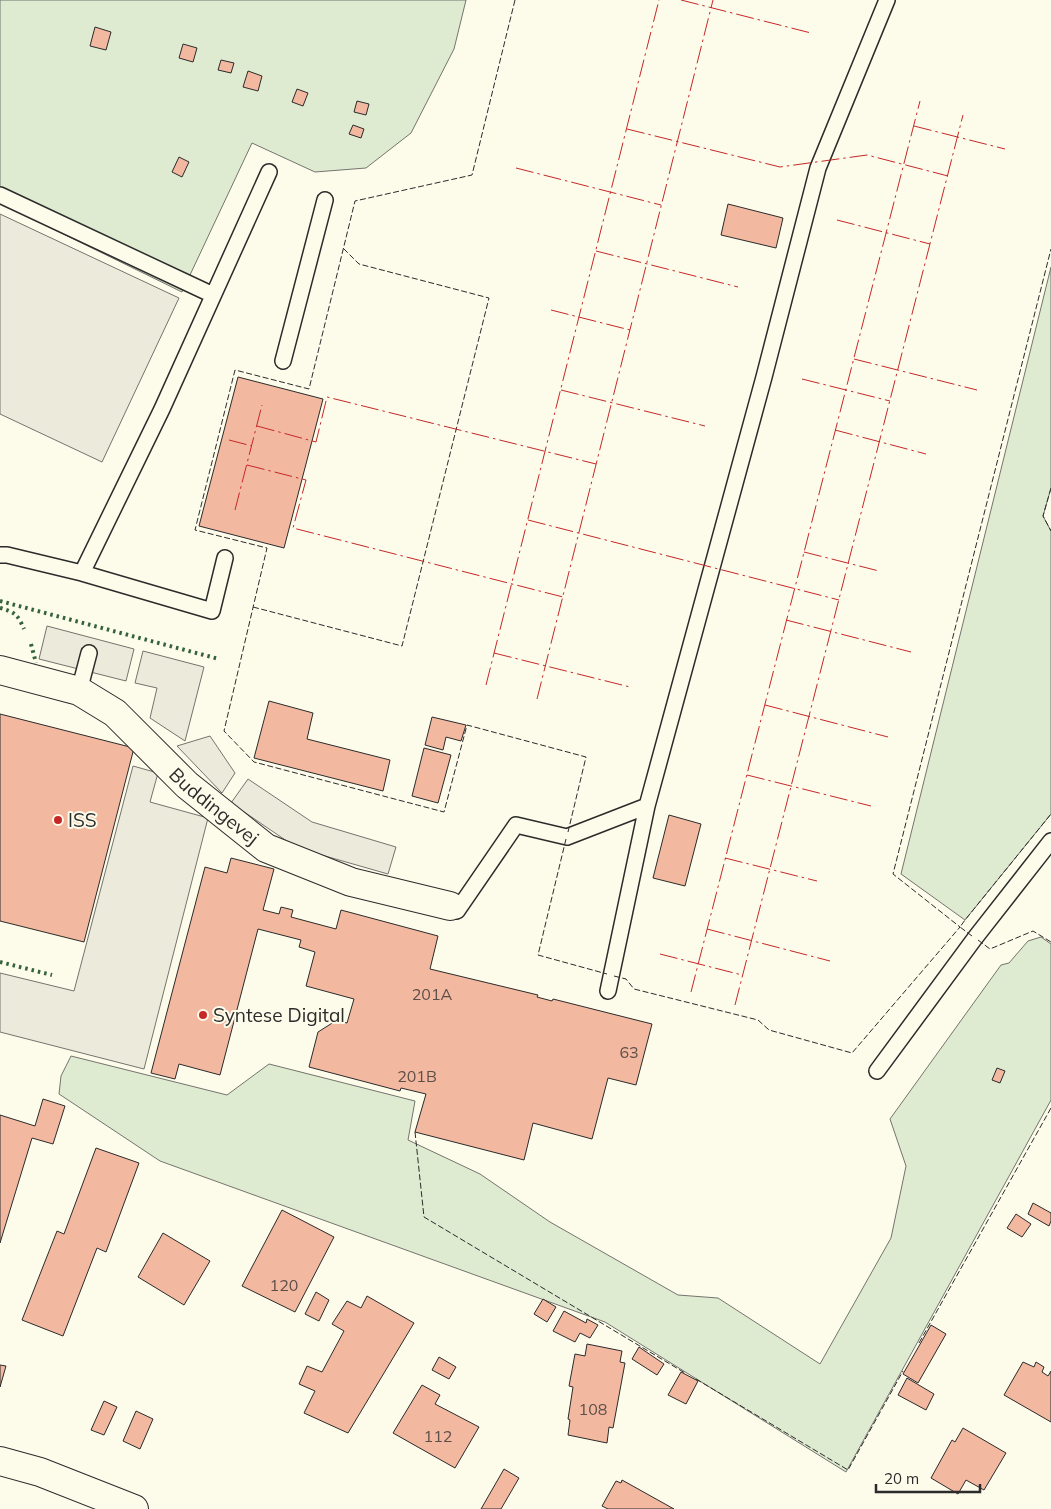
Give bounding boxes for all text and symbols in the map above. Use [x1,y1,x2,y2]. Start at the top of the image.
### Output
street label: Buddingevej [164,762,264,850]
place label: ISS [68,808,97,832]
marker: ISS [52,814,64,826]
house number: 201A [412,984,453,1004]
place label: Syntese Digital [213,1003,345,1027]
marker: Syntese Digital [197,1009,209,1021]
house number: 63 [619,1042,639,1062]
house number: 201B [397,1066,437,1086]
house number: 120 [270,1275,298,1295]
house number: 108 [579,1399,607,1419]
house number: 112 [424,1426,452,1446]
scale bar [876,1462,980,1494]
text: 20 m [884,1469,919,1488]

